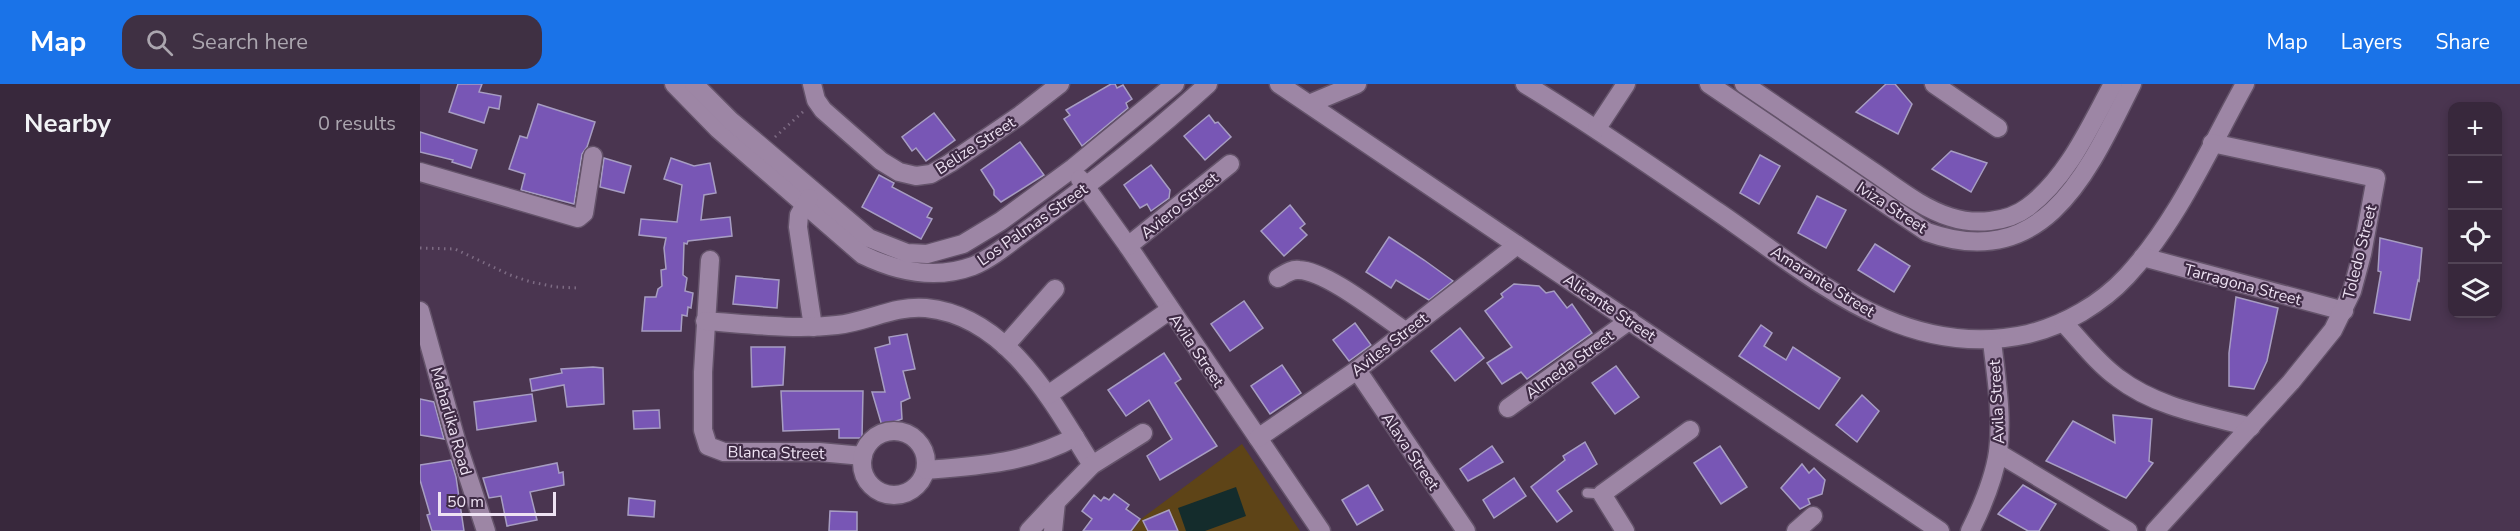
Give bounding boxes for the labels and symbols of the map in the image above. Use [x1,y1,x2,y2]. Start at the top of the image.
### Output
street label: Belize Street [931,112,1020,180]
street label: Aviero Street [1136,167,1223,244]
street label: Iviza Street [1852,177,1931,239]
street label: Los Palmas Street [973,178,1092,271]
street label: Toledo Street [2338,202,2382,302]
street label: Amarante Street [1766,241,1879,323]
street label: Tarragona Street [2182,259,2304,311]
street label: Alicante Street [1559,269,1660,347]
street label: Aviles Street [1347,308,1433,382]
street label: Avila Street [1164,310,1229,392]
street label: Almeda Street [1521,325,1619,404]
street label: Avila Street [1984,359,2010,445]
street label: Maharlika Road [425,365,477,478]
street label: Alava Street [1376,408,1444,495]
street label: Blanca Street [727,441,825,465]
scale bar [438,489,556,516]

